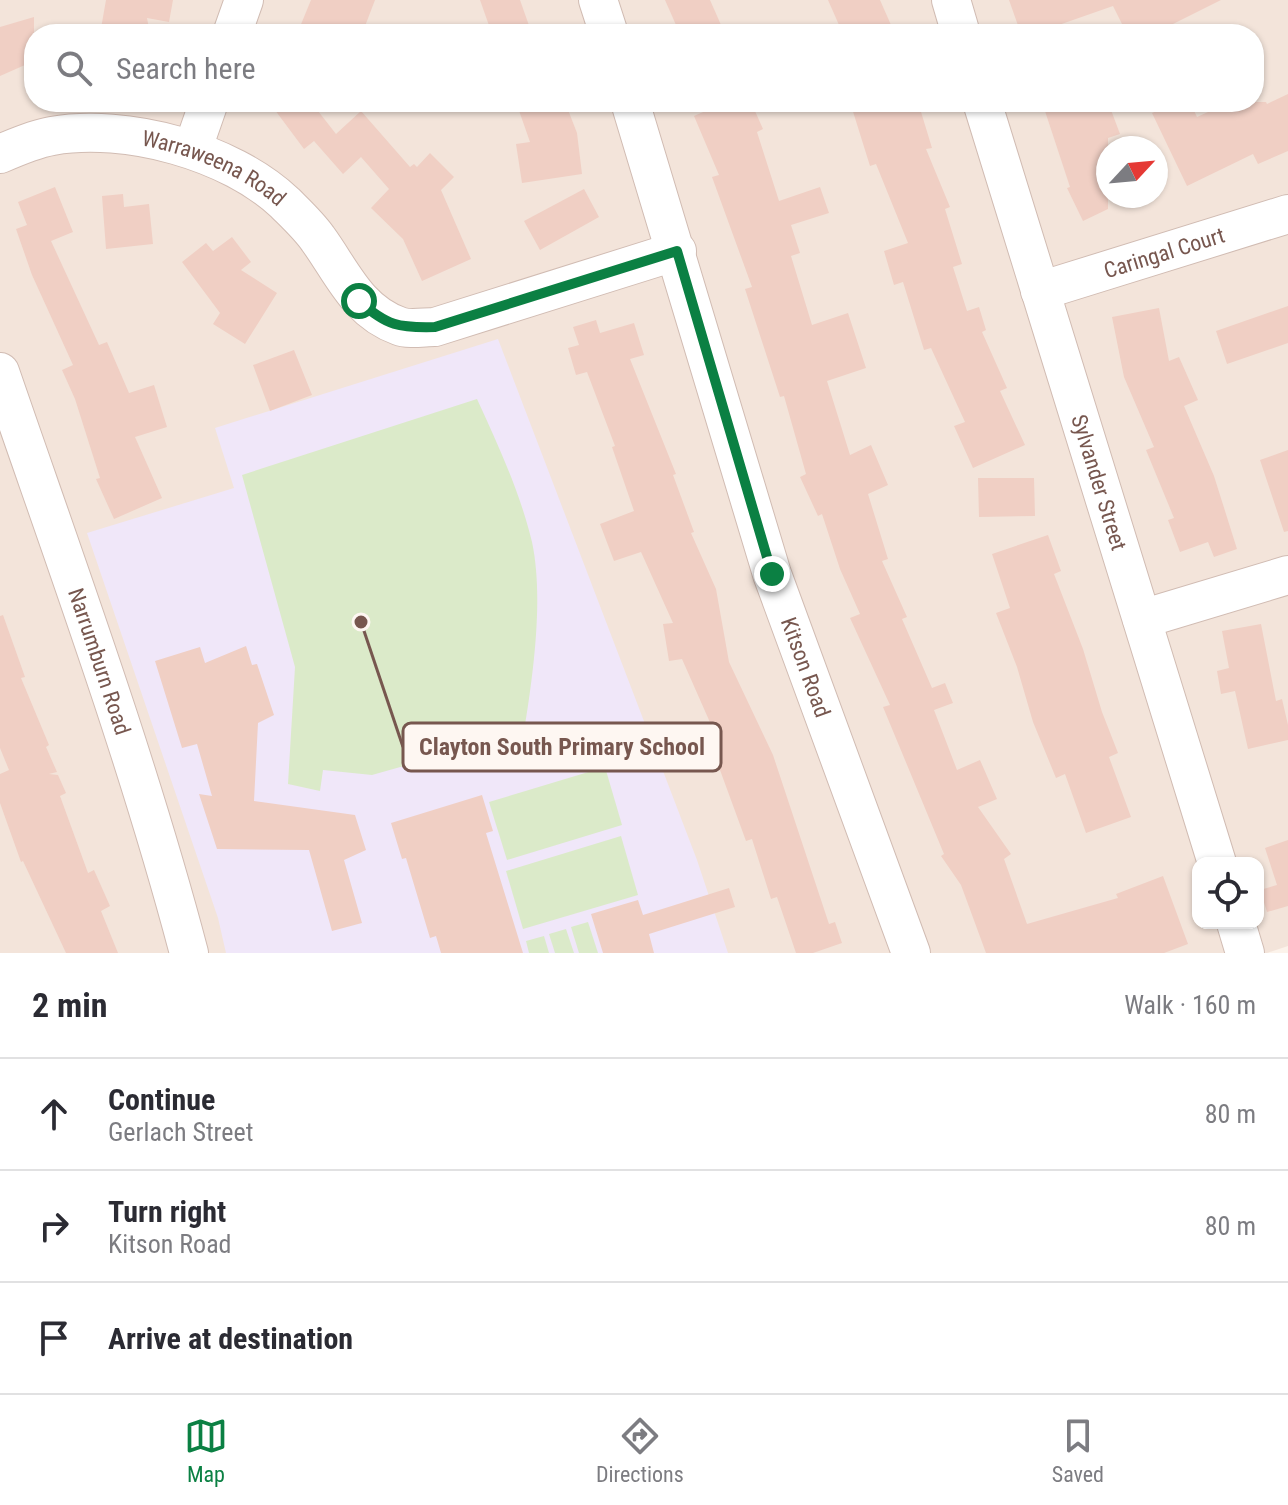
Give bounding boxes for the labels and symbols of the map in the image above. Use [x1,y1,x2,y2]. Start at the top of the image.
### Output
street label: Warraweena Road [140,126,291,211]
north arrow [1096,136,1168,208]
street label: Caringal Court [1101,222,1228,283]
route start [341,283,377,319]
street label: Sylvander Street [1066,412,1132,553]
route end [754,556,790,592]
street label: Narrumburn Road [63,585,135,738]
street label: Kitson Road [776,614,835,721]
callout: Clayton South Primary School [403,723,721,771]
text: Clayton South Primary School [419,733,705,761]

